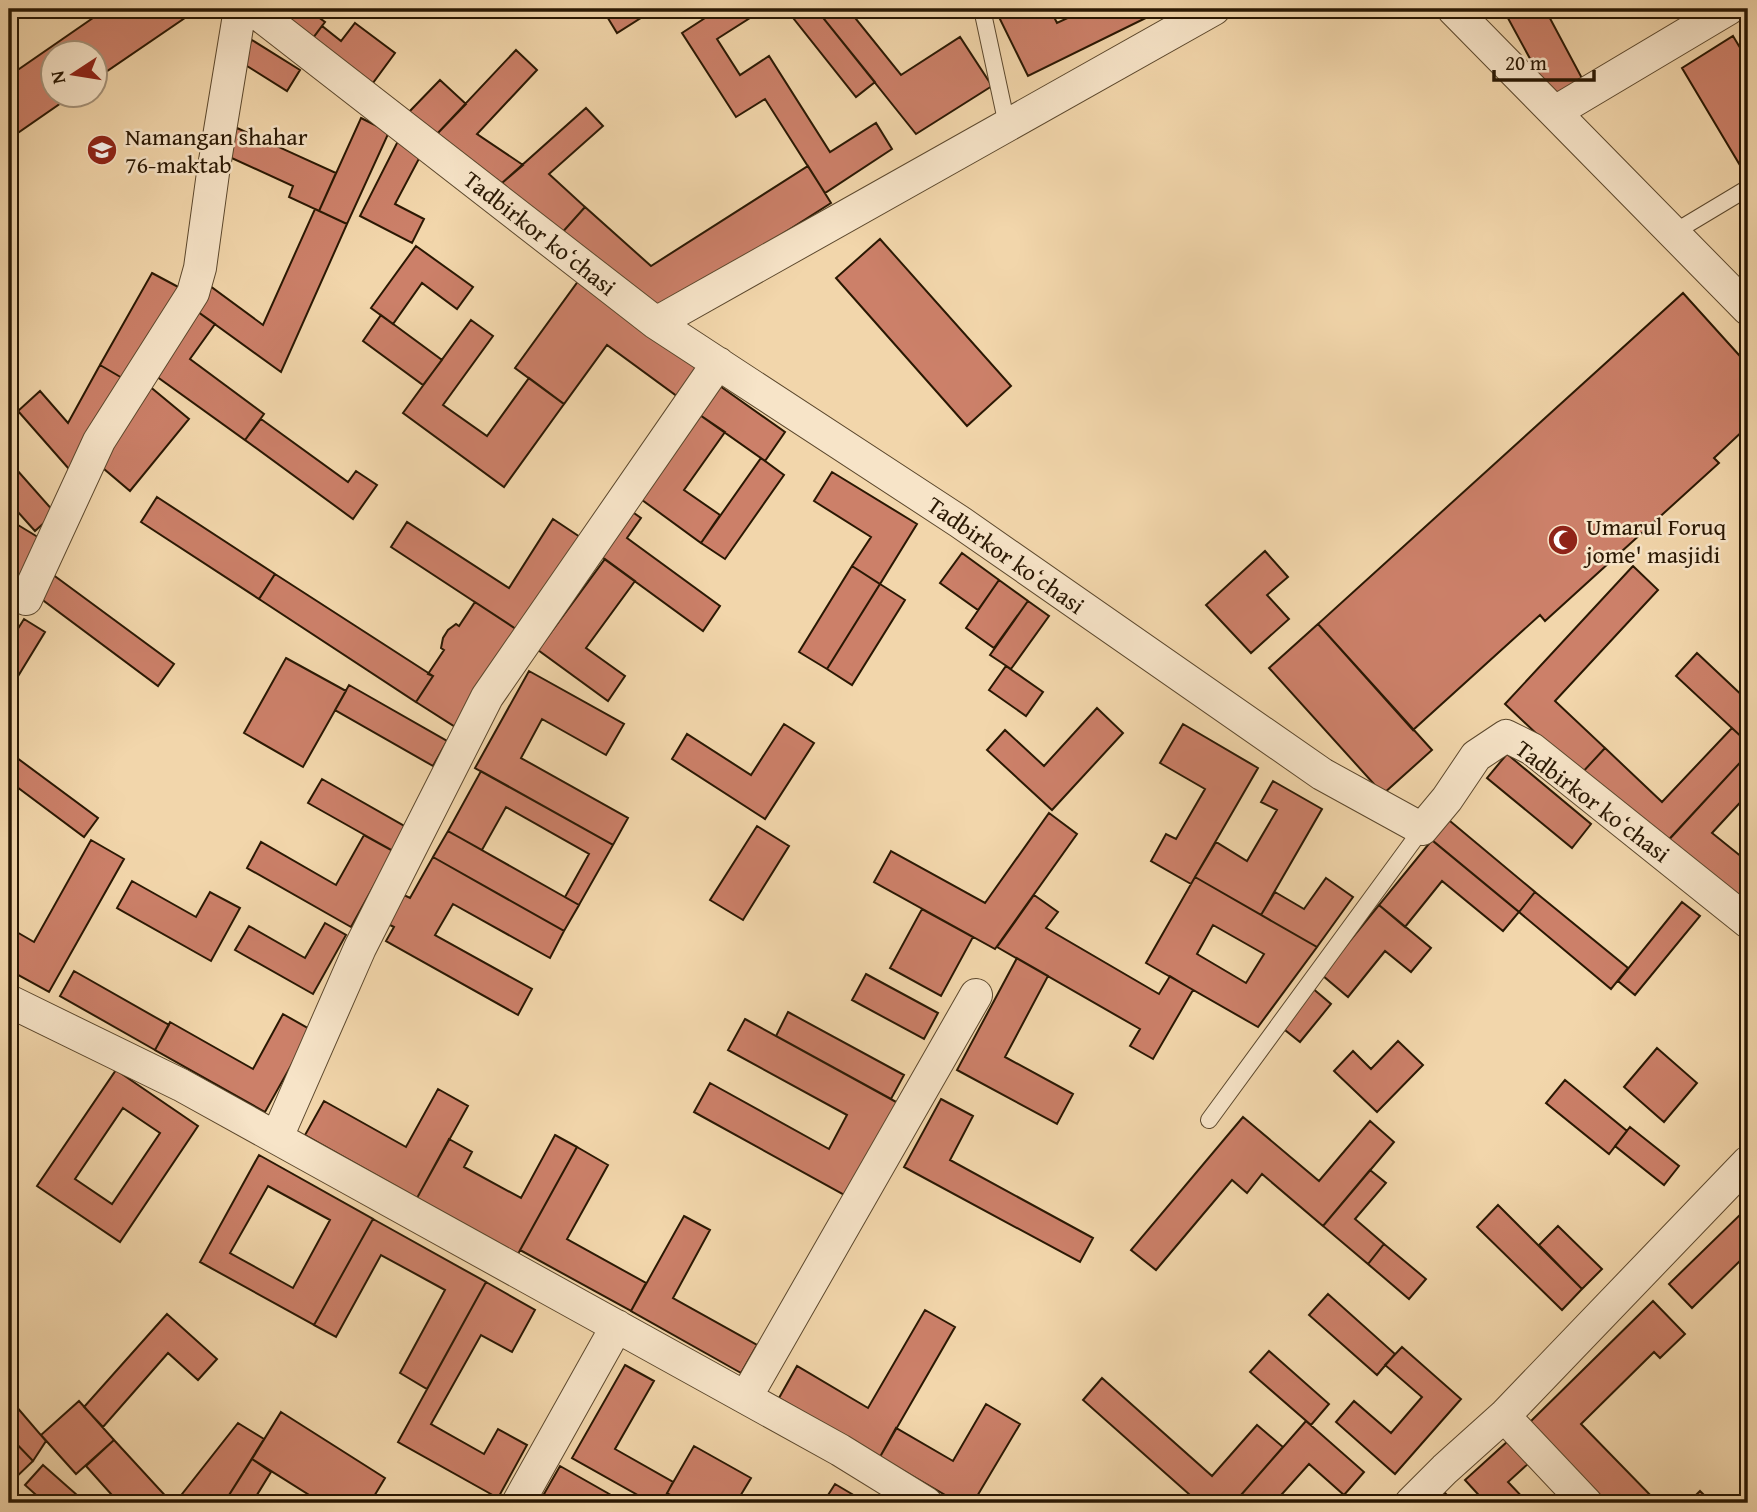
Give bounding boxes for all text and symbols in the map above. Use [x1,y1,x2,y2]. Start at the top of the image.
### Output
north arrow [38,38,108,108]
scale bar [1494,38,1594,82]
text: 20 m [1505,47,1547,78]
text: N [42,68,72,87]
place label: Namangan shahar 76-maktab [125,119,308,182]
school or university icon: Namangan shahar 76-maktab [85,133,119,167]
street label: Tadbirkor koʻchasi [456,162,624,304]
street label: Tadbirkor koʻchasi [920,487,1092,623]
place label: Umarul Foruq jome' masjidi [1583,509,1727,572]
mosque icon: Umarul Foruq jome' masjidi [1546,523,1580,557]
street label: Tadbirkor koʻchasi [1508,731,1678,871]

